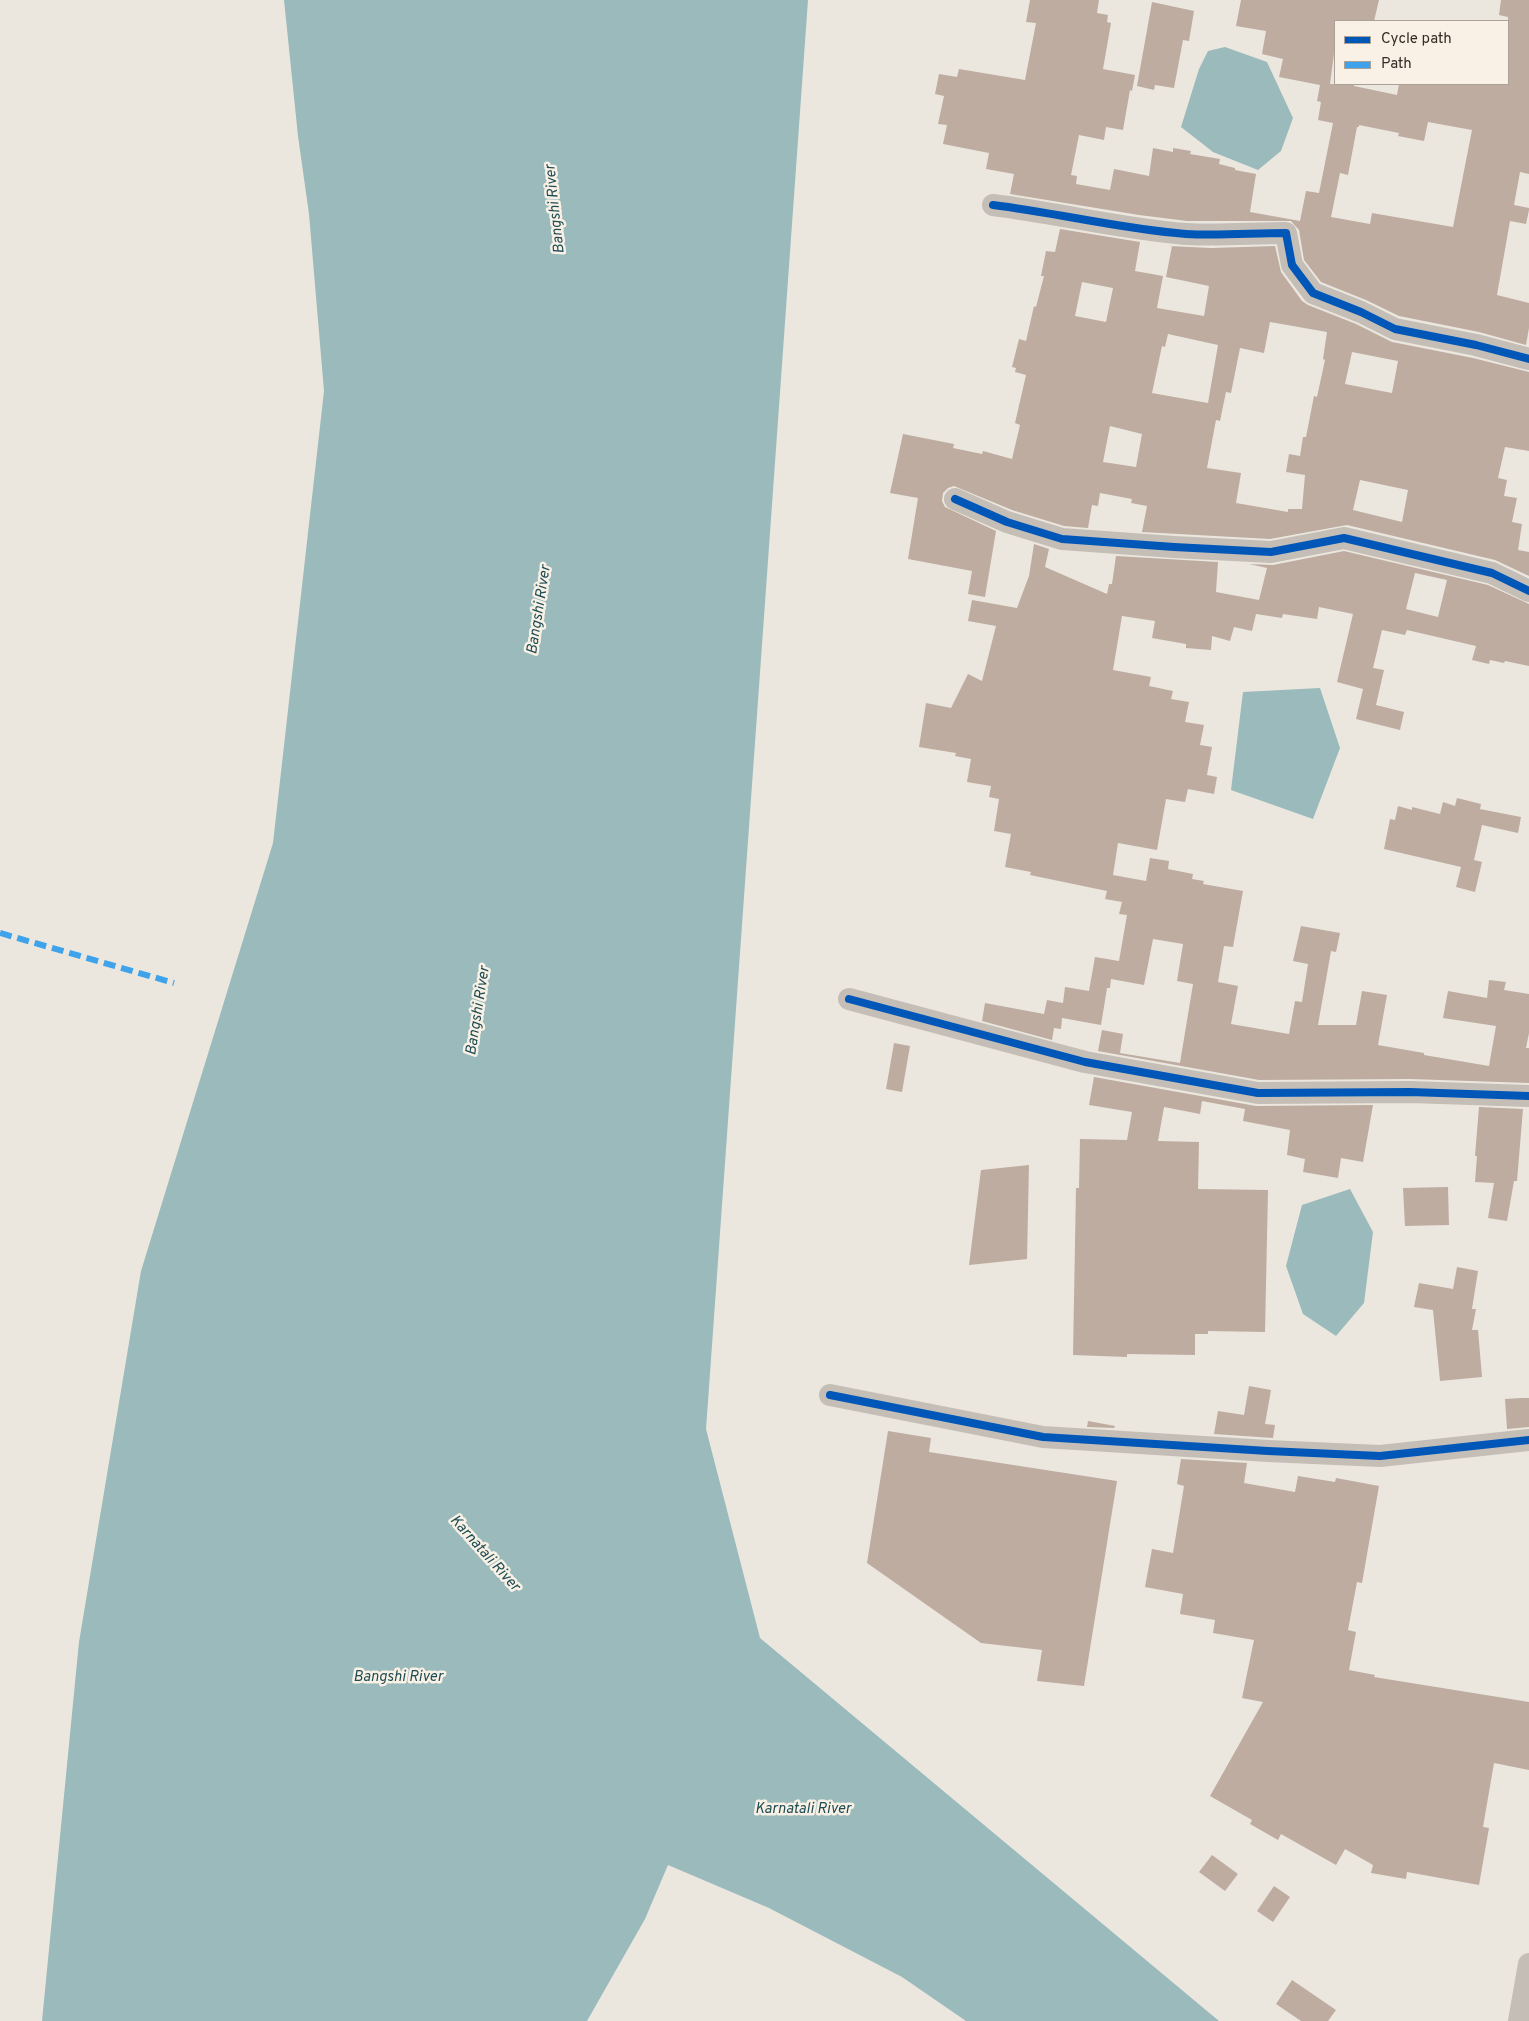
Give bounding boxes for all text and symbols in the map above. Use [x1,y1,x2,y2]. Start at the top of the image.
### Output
legend [1334,20,1509,85]
text: Cycle path [1381,30,1452,49]
text: Path [1381,55,1412,74]
water label: Bangshi River [542,163,570,255]
water label: Bangshi River [524,564,556,656]
water label: Bangshi River [463,965,495,1057]
water label: Karnatali River [445,1512,523,1596]
water label: Bangshi River [353,1669,443,1687]
water label: Karnatali River [755,1801,851,1819]

